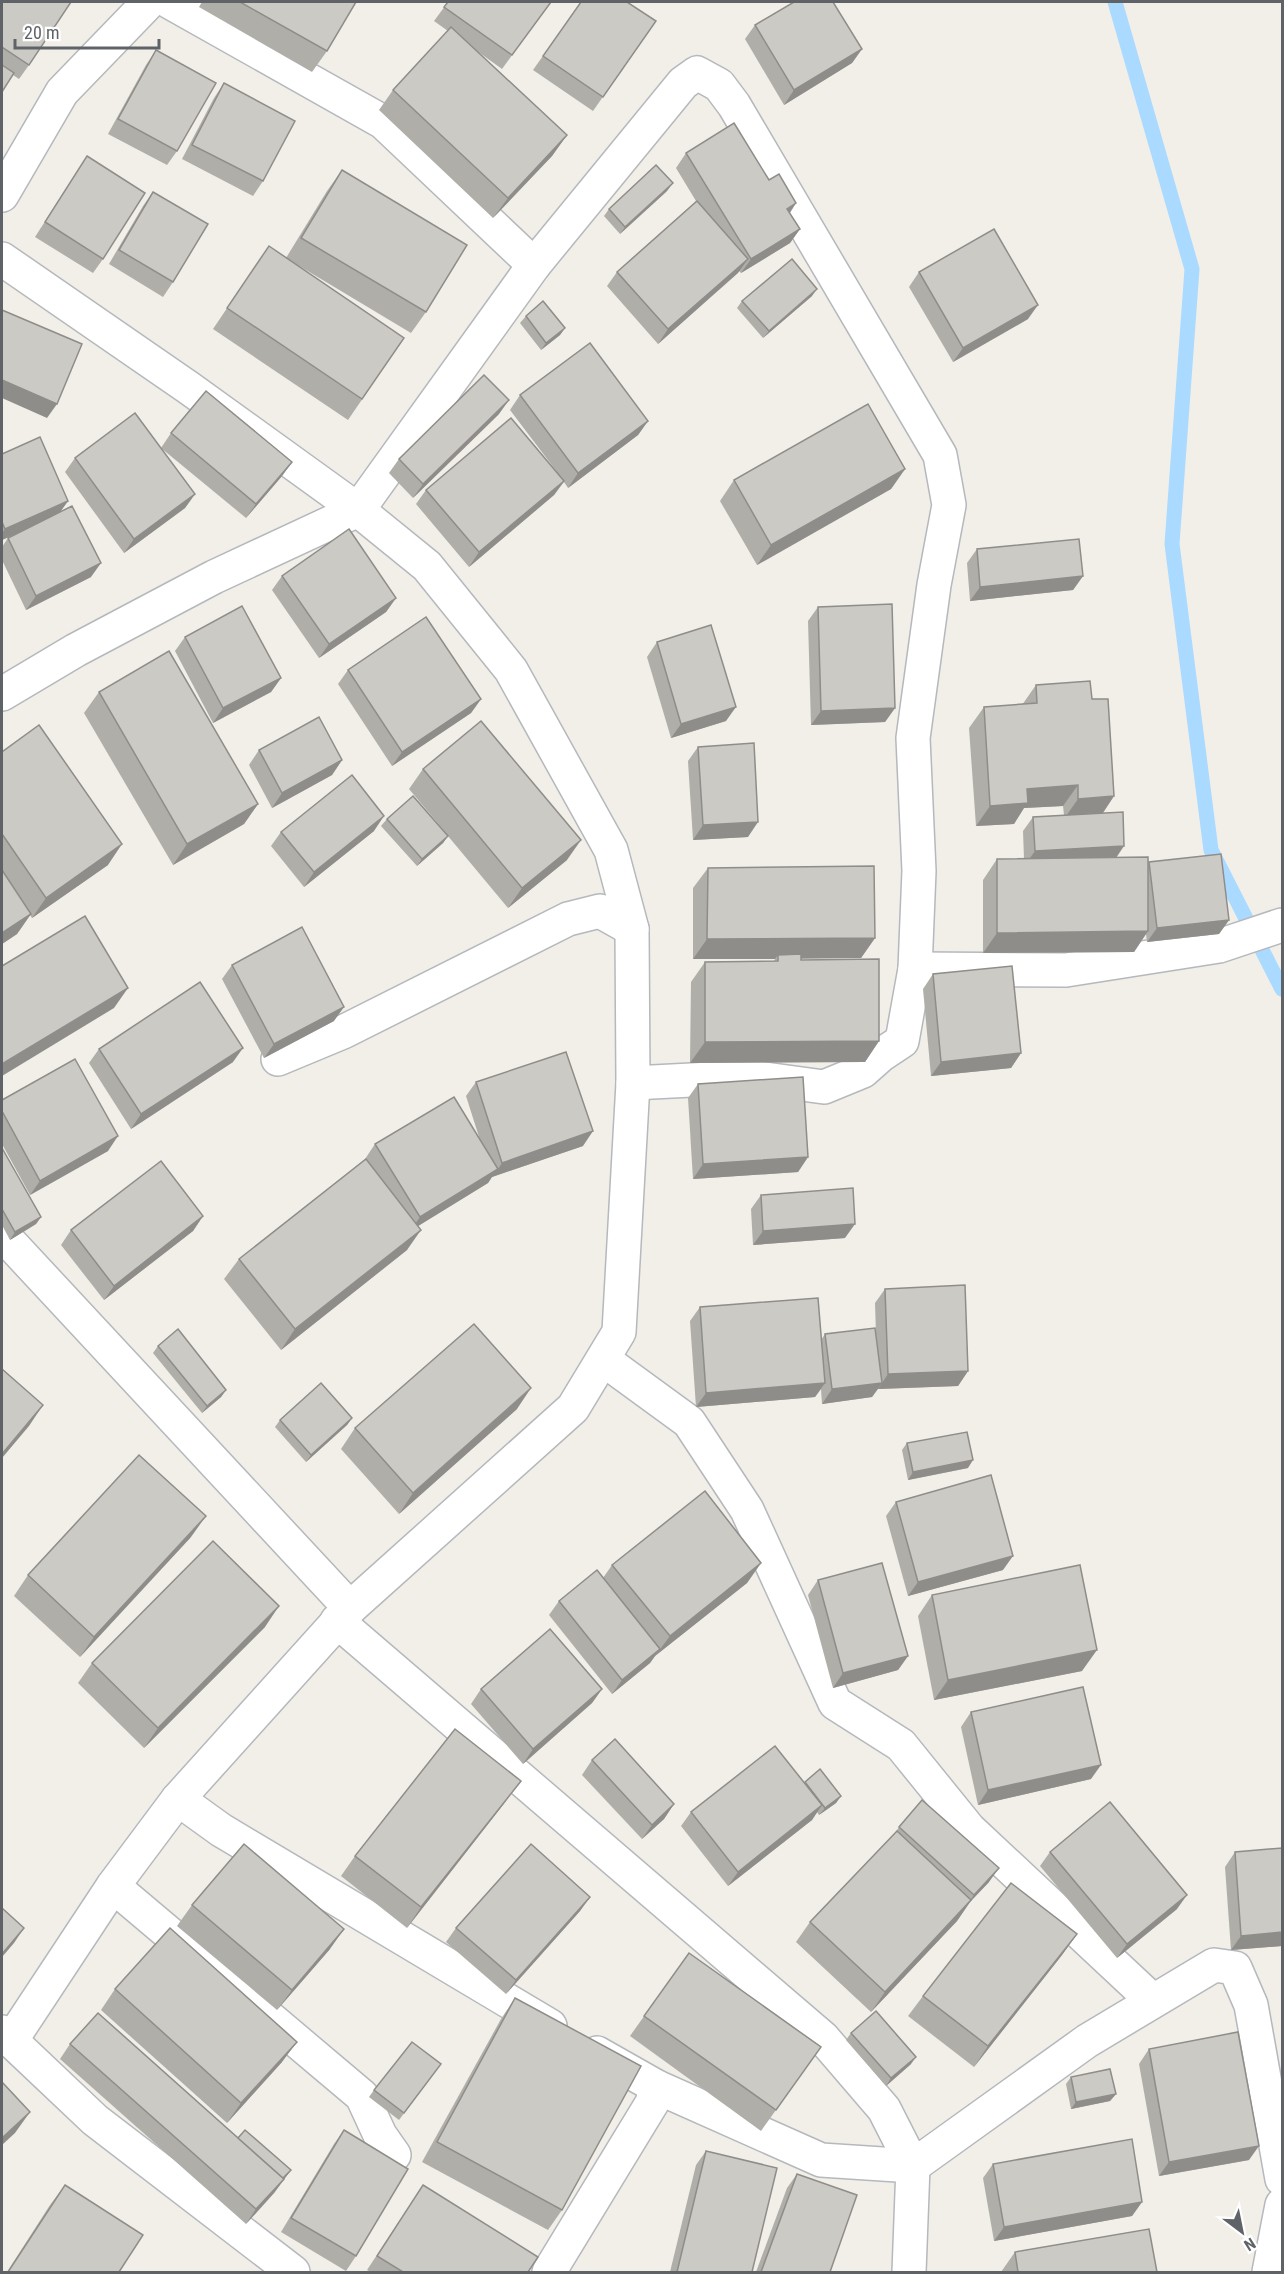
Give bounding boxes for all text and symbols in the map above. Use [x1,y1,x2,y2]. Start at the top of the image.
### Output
scale bar [15,12,159,50]
text: 20 m [24,22,59,43]
north arrow [1212,2202,1272,2262]
text: N [1240,2234,1259,2255]

